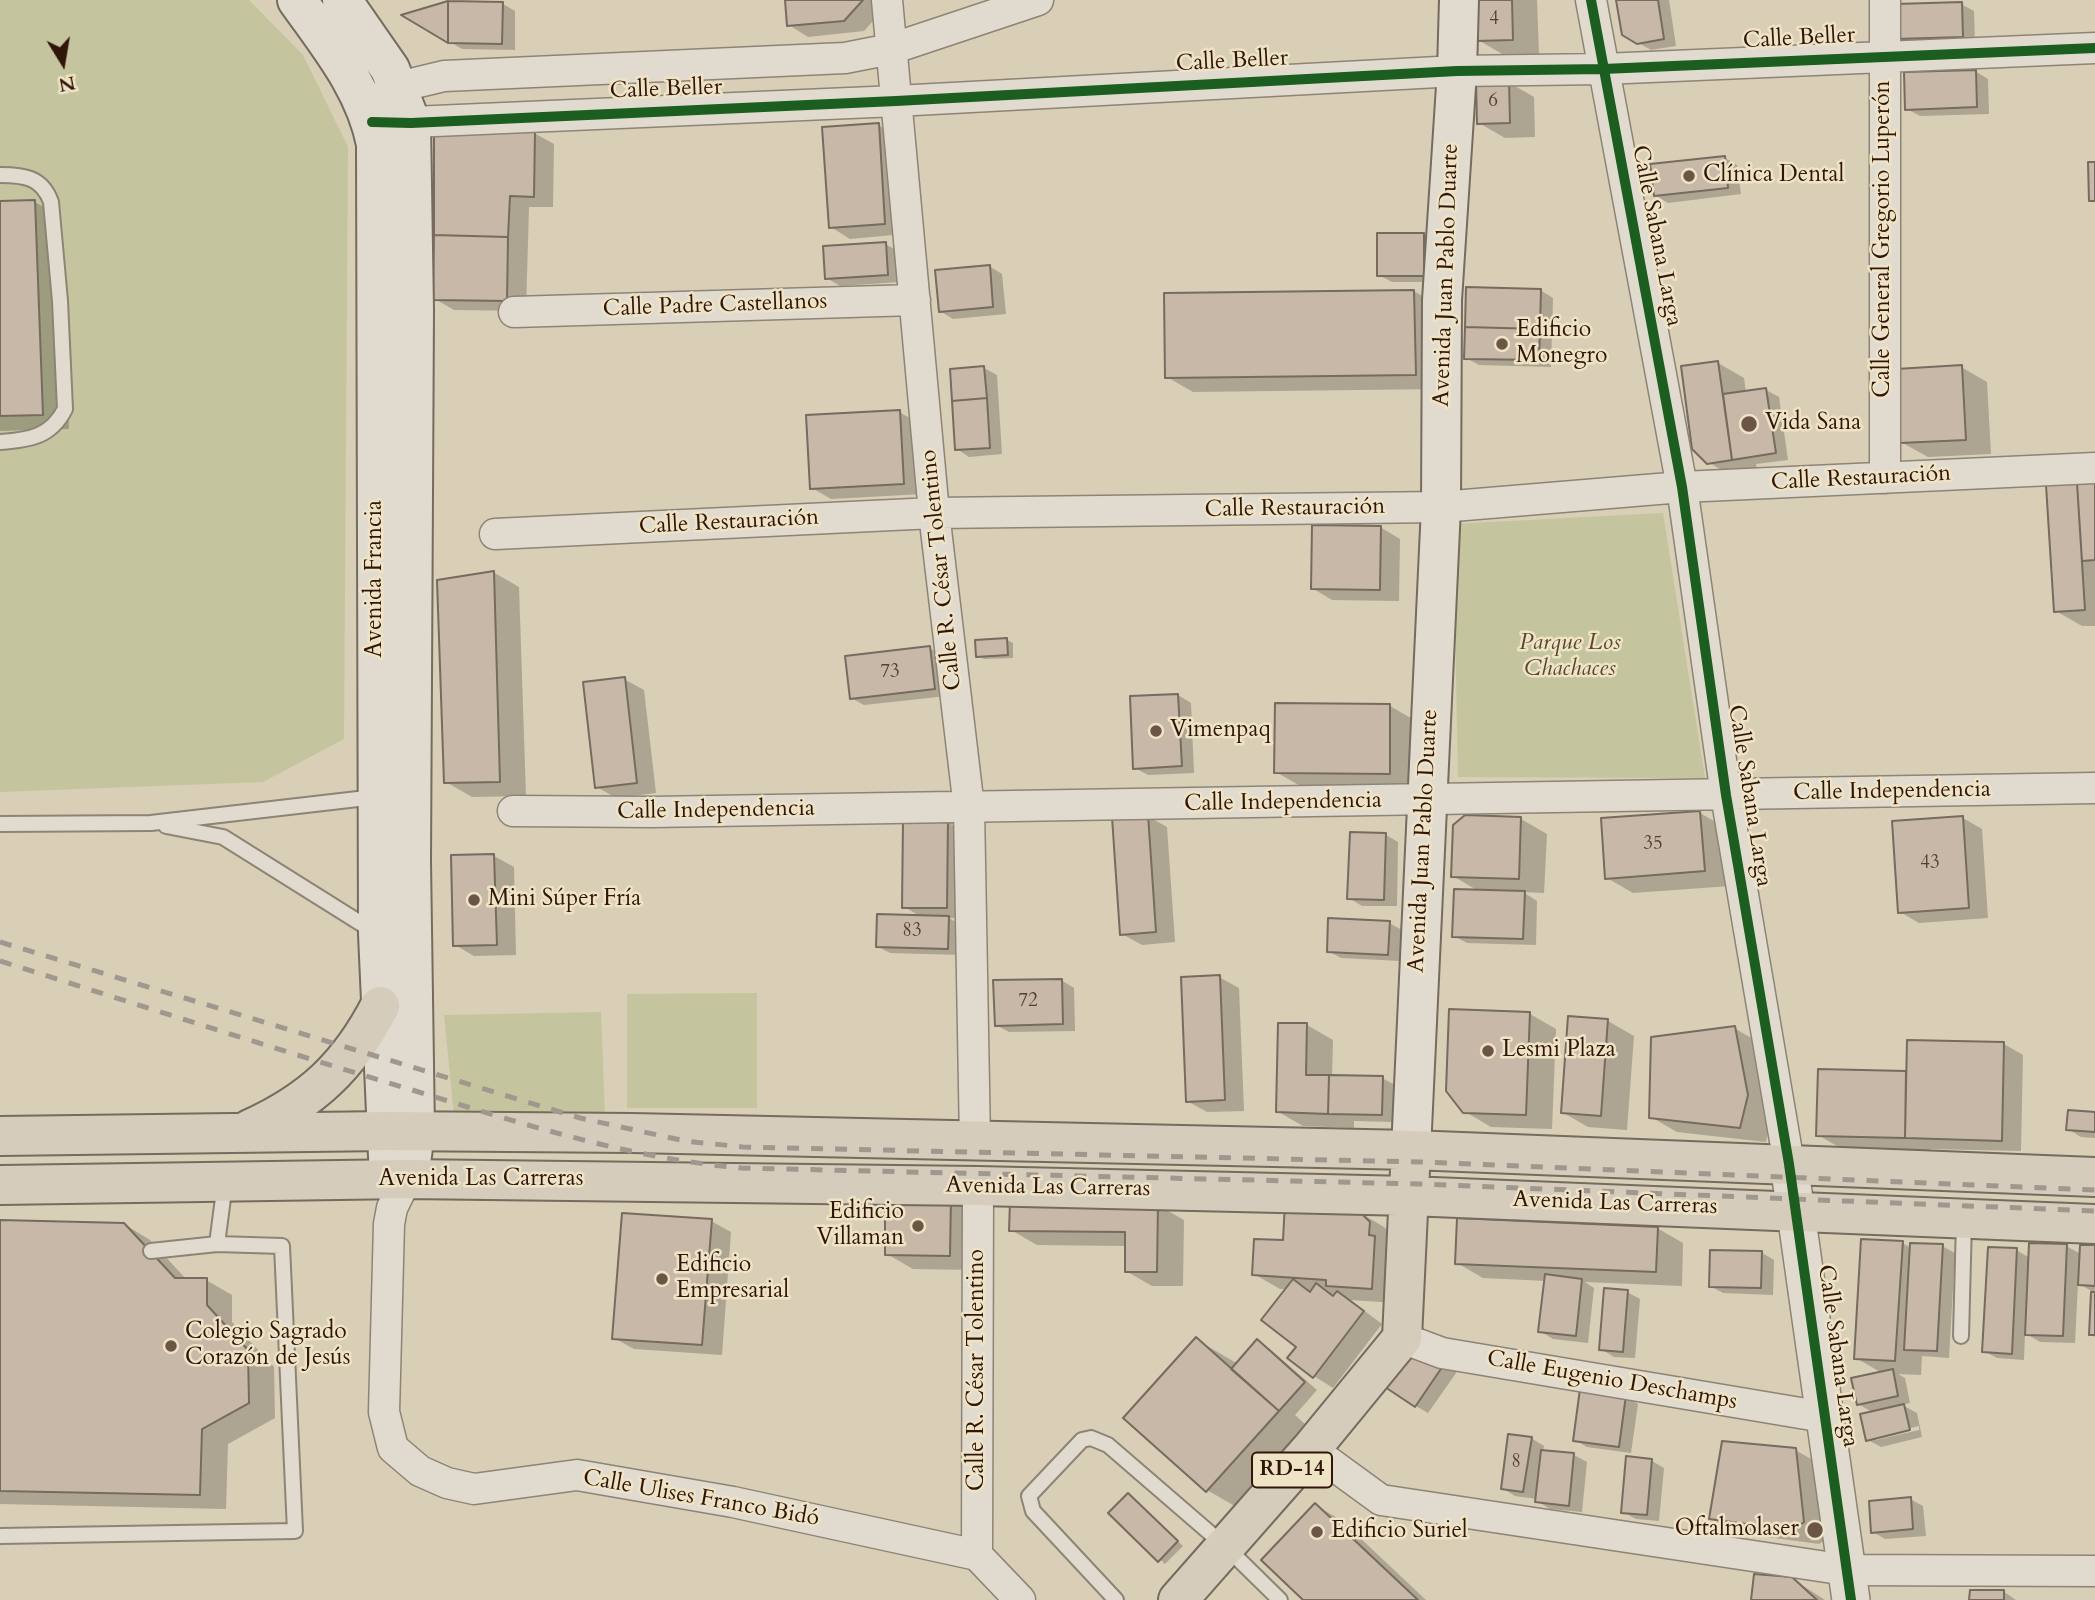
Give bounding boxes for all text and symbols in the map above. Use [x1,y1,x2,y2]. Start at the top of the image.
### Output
house number: 4 [1489,9,1499,31]
street label: Calle Beller [1742,22,1856,56]
north arrow [28,28,98,98]
street label: Calle Beller [1175,45,1289,79]
text: N [56,69,78,98]
street label: Calle Beller [609,74,723,106]
street label: Calle General Gregorio Luperón [1870,80,1898,398]
house number: 6 [1488,91,1498,113]
street label: Avenida Juan Pablo Duarte [1429,143,1465,407]
street label: Calle Sabana Larga [1625,143,1687,329]
place label: Clínica Dental [1703,162,1844,190]
marker: Clínica Dental [1681,168,1697,184]
street label: Calle Padre Castellanos [602,288,828,324]
place label: Edificio Monegro [1516,317,1607,371]
marker: Edificio Monegro [1494,336,1510,352]
place label: Vida Sana [1765,410,1861,438]
marker: Vida Sana [1739,414,1759,434]
street label: Calle R. César Tolentino [916,448,968,692]
street label: Calle Restauración [1770,460,1952,498]
street label: Calle Restauración [1205,494,1385,524]
street label: Avenida Francia [362,500,390,658]
street label: Calle Restauración [638,504,820,542]
park label: Parque Los Chachaces [1519,630,1621,684]
house number: 73 [880,662,900,684]
street label: Calle Sabana Larga [1721,703,1777,889]
street label: Avenida Juan Pablo Duarte [1403,709,1445,973]
place label: Vimenpaq [1170,717,1271,745]
marker: Vimenpaq [1148,723,1164,739]
street label: Calle Independencia [1793,776,1991,808]
street label: Calle Independencia [1184,787,1382,819]
street label: Calle Independencia [617,795,815,827]
house number: 35 [1643,834,1663,856]
house number: 43 [1920,853,1940,875]
place label: Mini Súper Fría [488,886,641,914]
marker: Mini Súper Fría [466,892,482,908]
house number: 83 [902,921,922,943]
house number: 72 [1018,991,1038,1013]
place label: Lesmi Plaza [1502,1037,1616,1065]
marker: Lesmi Plaza [1480,1043,1496,1059]
street label: Avenida Las Carreras [379,1166,583,1194]
street label: Avenida Las Carreras [945,1172,1151,1204]
street label: Avenida Las Carreras [1512,1187,1718,1221]
place label: Edificio Villaman [817,1199,904,1253]
marker: Edificio Villaman [910,1218,926,1234]
street label: Calle R. César Tolentino [964,1249,992,1491]
place label: Edificio Empresarial [676,1252,789,1306]
street label: Calle Sabana Larga [1811,1263,1863,1449]
marker: Edificio Empresarial [654,1271,670,1287]
place label: Colegio Sagrado Corazón de Jesús [185,1319,350,1373]
marker: Colegio Sagrado Corazón de Jesús [163,1338,179,1354]
street label: Calle Eugenio Deschamps [1485,1345,1739,1417]
road number: RD-14 [1252,1452,1332,1488]
house number: 8 [1511,1452,1521,1474]
street label: Calle Ulises Franco Bidó [581,1465,821,1533]
place label: Oftalmolaser [1675,1516,1799,1544]
place label: Edificio Suriel [1331,1518,1468,1546]
marker: Oftalmolaser [1805,1520,1825,1540]
marker: Edificio Suriel [1309,1524,1325,1540]

